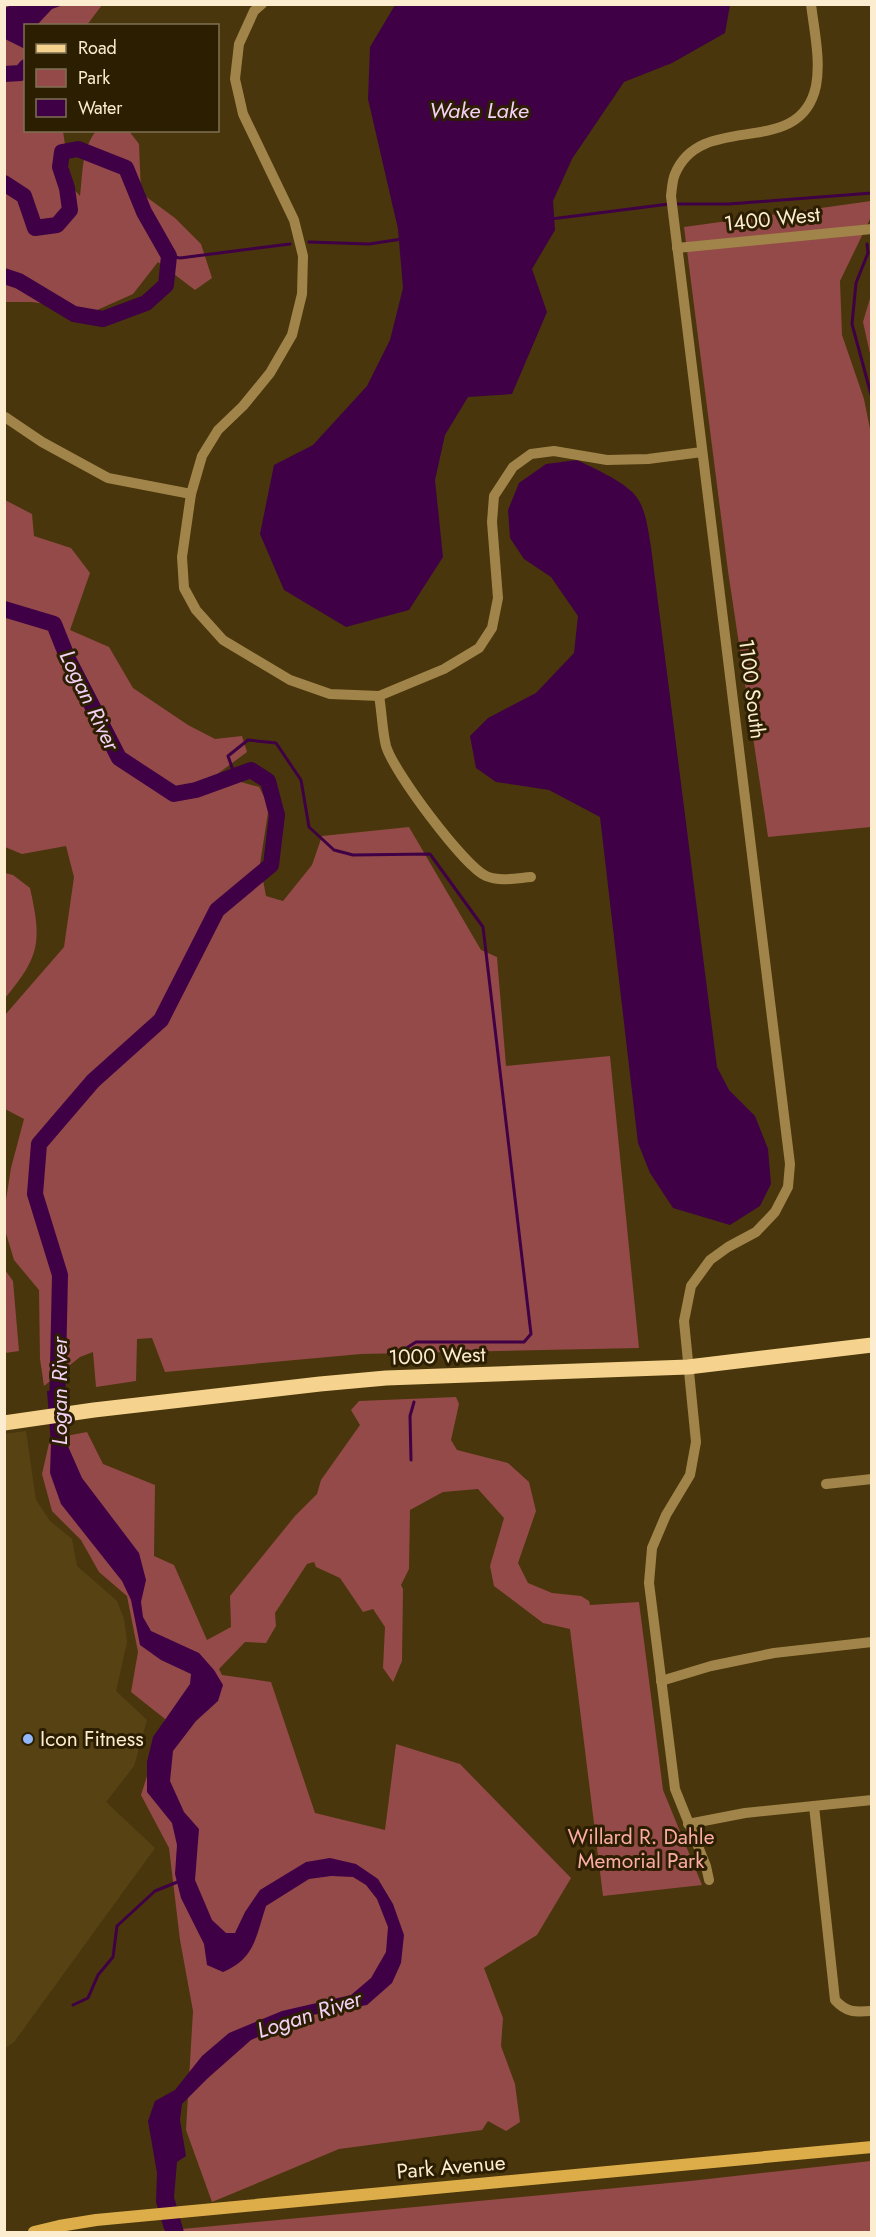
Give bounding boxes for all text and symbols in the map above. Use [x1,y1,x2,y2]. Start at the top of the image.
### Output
legend [24,24,219,132]
text: Road [78,35,117,61]
text: Park [78,65,110,91]
water label: Wake Lake [429,94,529,126]
text: Water [78,95,123,121]
street label: 1400 West [722,199,822,239]
street label: 1100 South [731,637,773,741]
water label: Logan River [52,644,129,757]
water label: Logan River [43,1335,75,1445]
street label: 1000 West [388,1339,486,1373]
place label: Icon Fitness [40,1724,144,1754]
marker: Icon Fitness [21,1732,35,1746]
park label: Willard R. Dahle Memorial Park [568,1822,715,1876]
water label: Logan River [253,1982,367,2046]
street label: Park Avenue [395,2147,507,2187]

